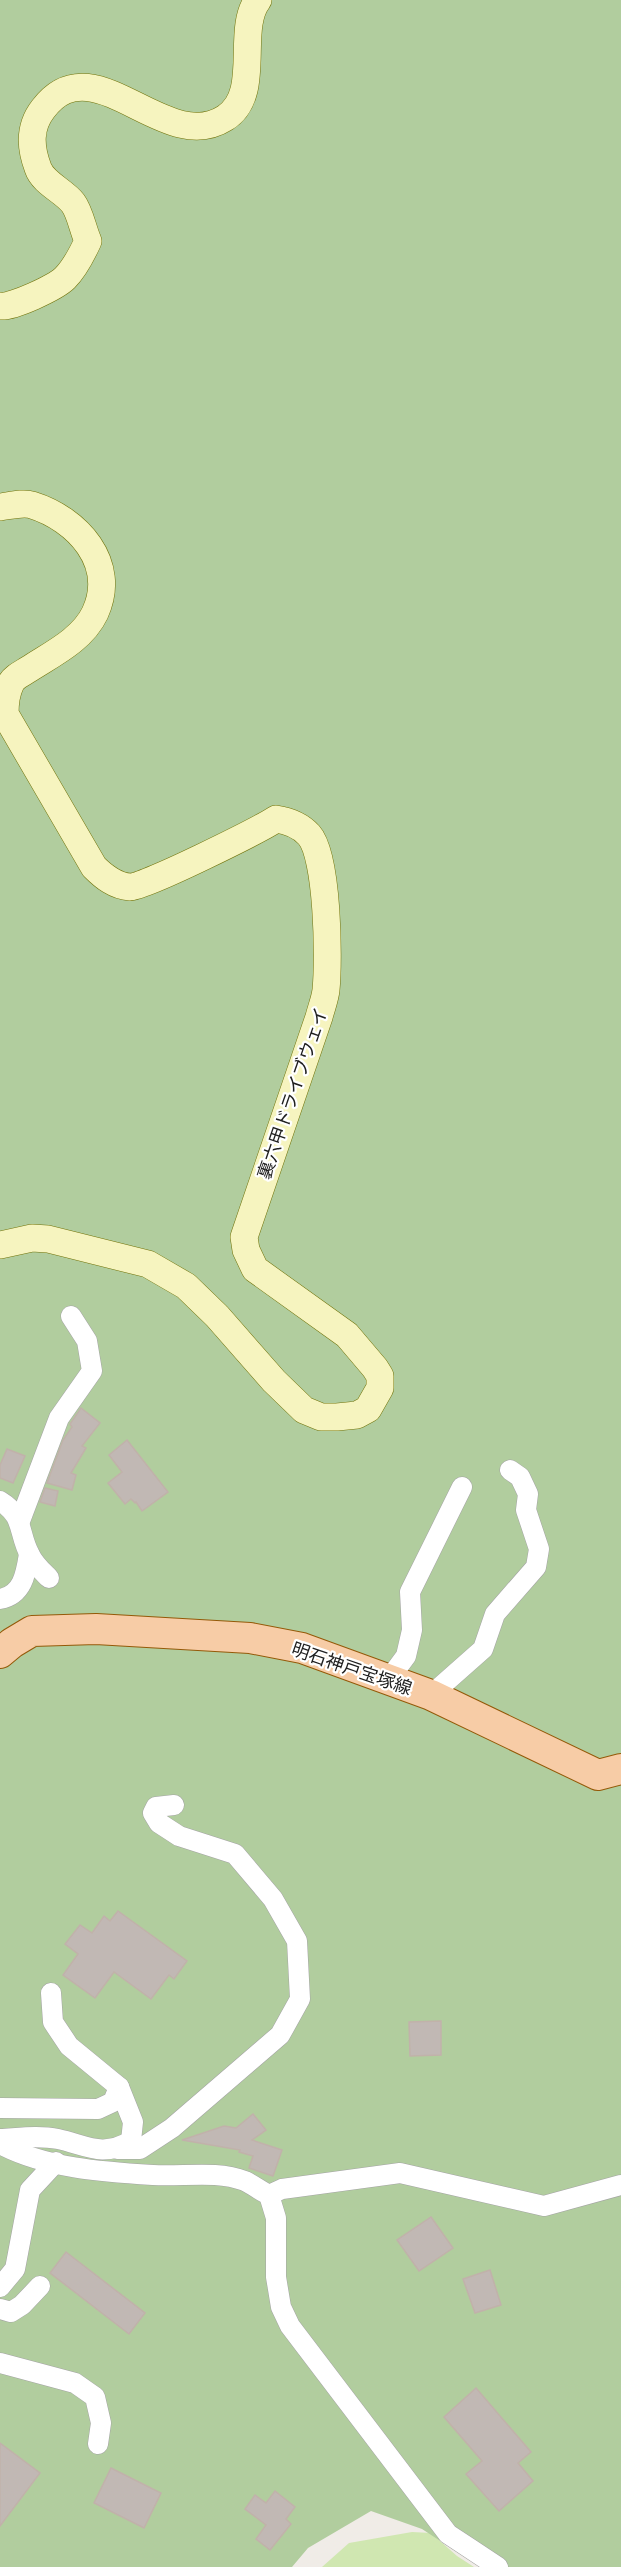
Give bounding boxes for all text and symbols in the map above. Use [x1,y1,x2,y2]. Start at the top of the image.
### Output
street label: 裏六甲ドライブウェイ [251,1004,333,1182]
street label: 明石神戸宝塚線 [289,1636,415,1700]

